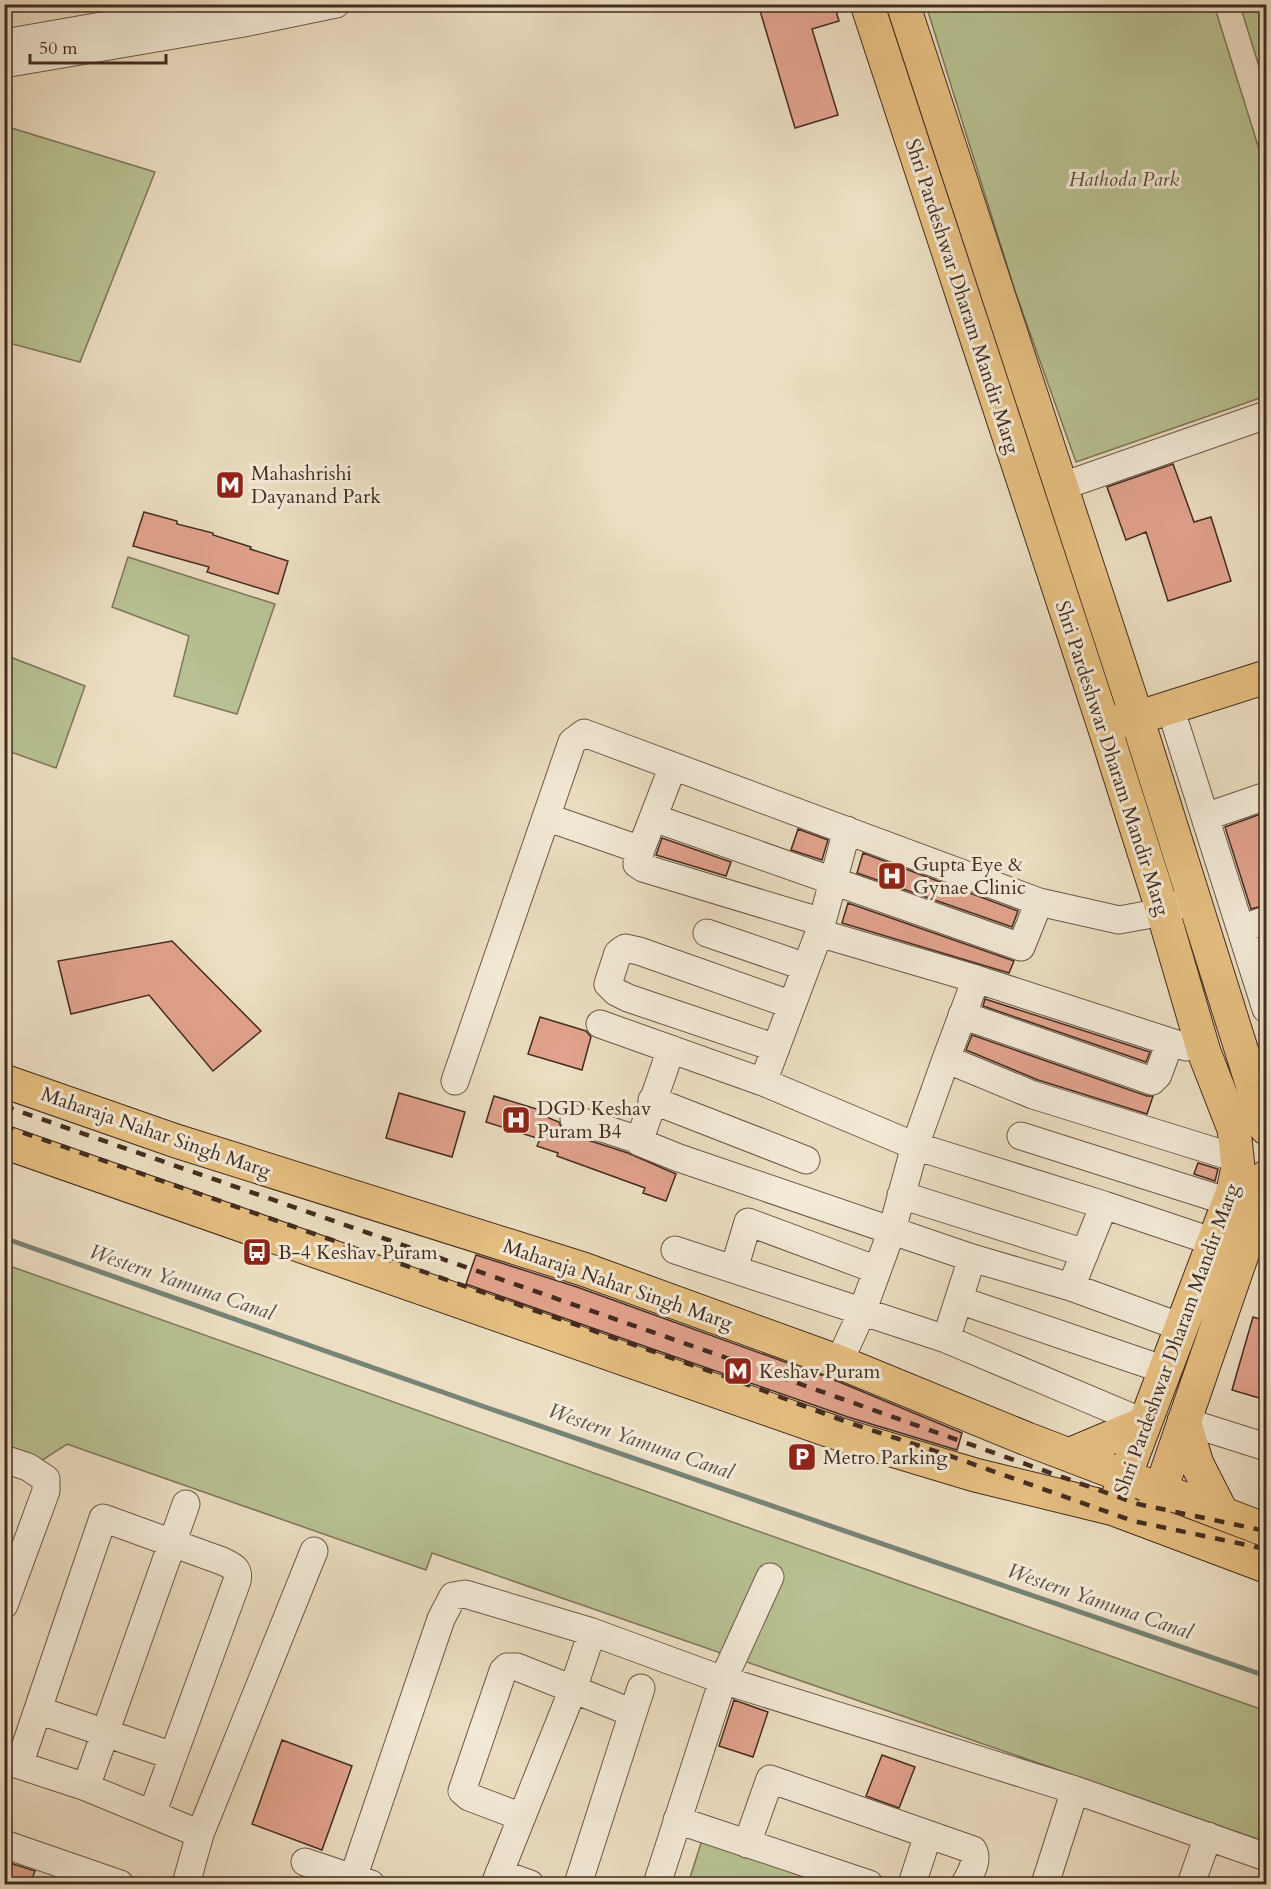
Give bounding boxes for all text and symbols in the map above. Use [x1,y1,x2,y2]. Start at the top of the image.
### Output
scale bar [30,27,166,65]
text: 50 m [39,36,78,61]
street label: Shri Pardeshwar Dharam Mandir Marg [899,135,1027,458]
park label: Hathoda Park [1069,166,1179,193]
place label: Mahashrishi Dayanand Park [251,460,381,510]
metro station icon: Mahashrishi Dayanand Park [214,469,246,501]
street label: Shri Pardeshwar Dharam Mandir Marg [1049,597,1177,920]
place label: Gupta Eye & Gynae Clinic [913,851,1026,901]
hospital icon: Gupta Eye & Gynae Clinic [876,860,908,892]
street label: Maharaja Nahar Singh Marg [37,1080,275,1185]
place label: DGD Keshav Puram B4 [537,1095,652,1145]
hospital icon: DGD Keshav Puram B4 [500,1104,532,1136]
street label: Shri Pardeshwar Dharam Mandir Marg [1107,1179,1246,1499]
street label: Maharaja Nahar Singh Marg [499,1232,737,1337]
bus stop icon: B-4 Keshav Puram [241,1236,273,1268]
water label: Western Yamuna Canal [85,1237,280,1328]
place label: B-4 Keshav Puram [278,1239,438,1266]
metro station icon: Keshav Puram [722,1355,754,1387]
place label: Keshav Puram [759,1358,881,1385]
water label: Western Yamuna Canal [544,1396,739,1487]
parking icon: Metro Parking [786,1441,818,1473]
place label: Metro Parking [823,1444,948,1471]
water label: Western Yamuna Canal [1003,1556,1198,1647]

